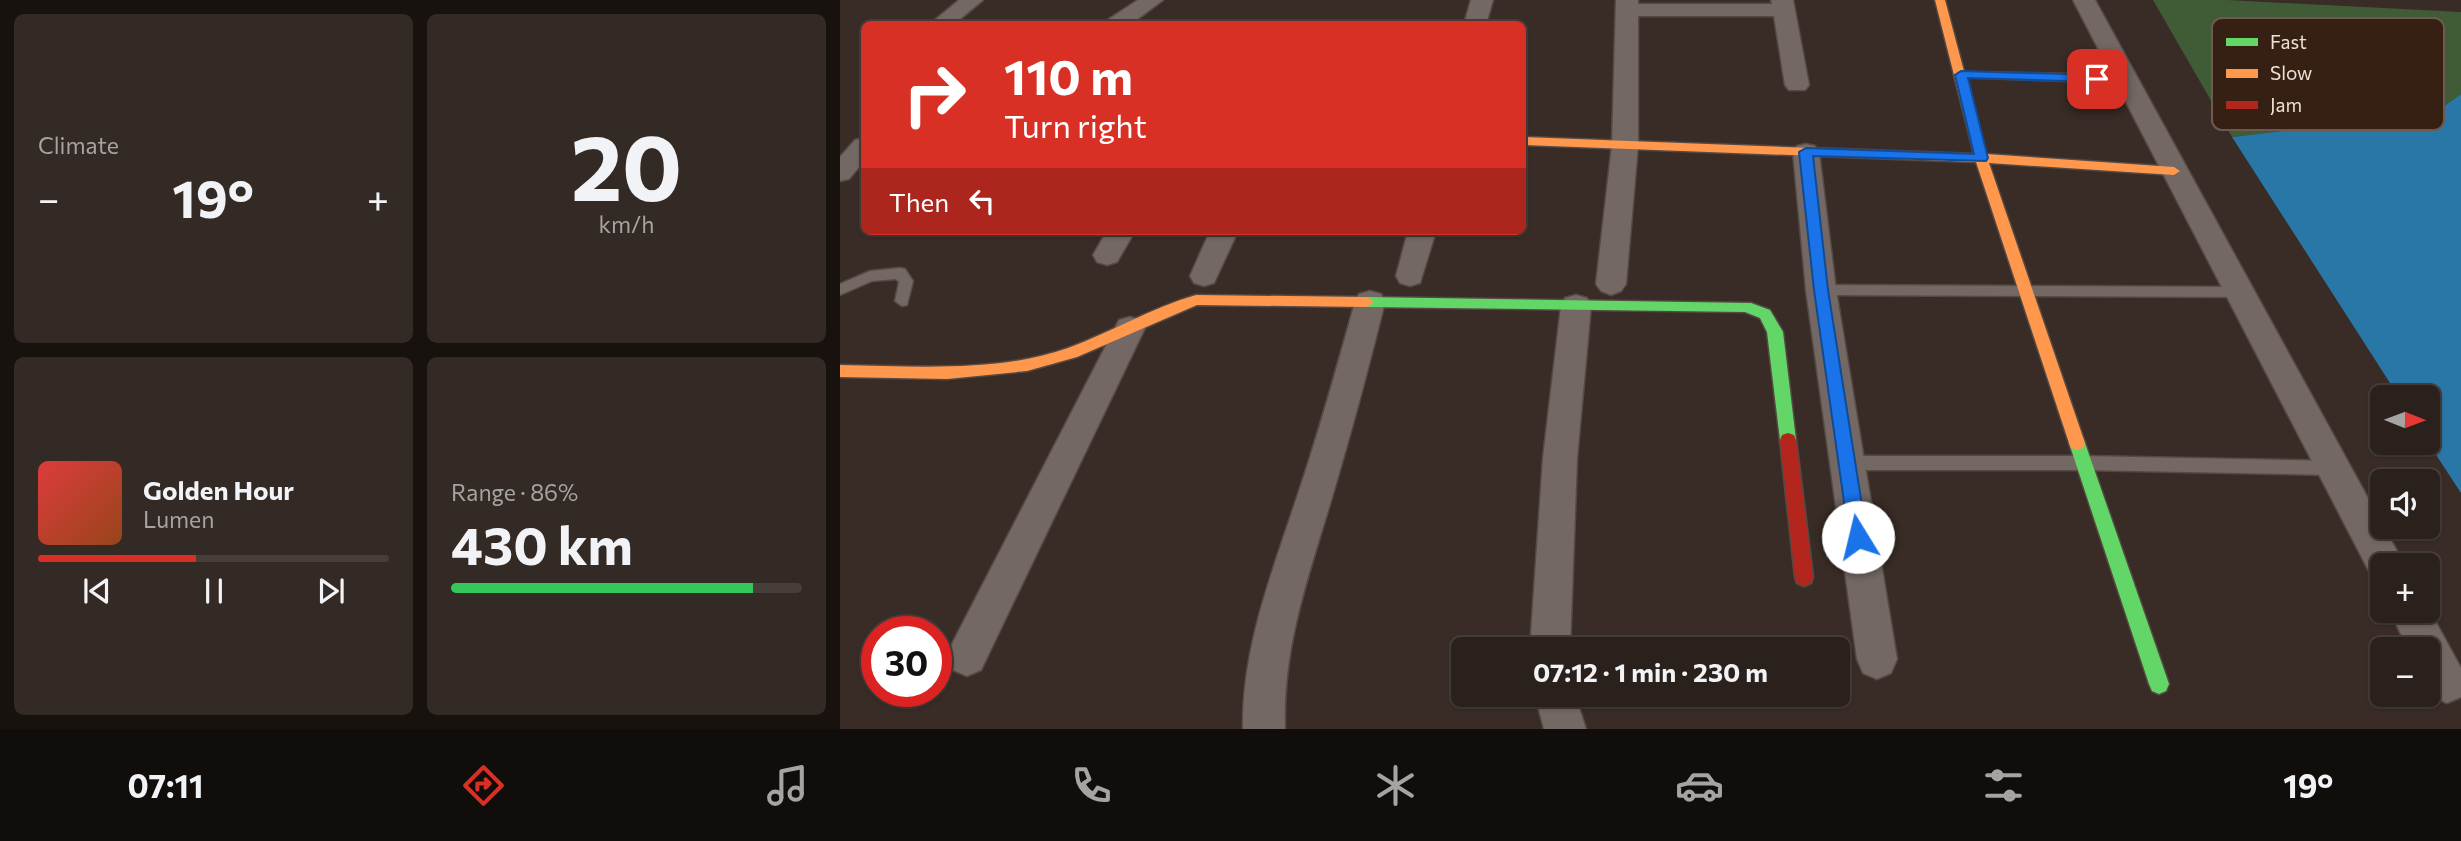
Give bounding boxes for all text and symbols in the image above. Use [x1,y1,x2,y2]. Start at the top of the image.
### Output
legend [2212,18,2444,130]
text: Fast [2270,30,2307,53]
text: 110 m [1004,45,1133,105]
icon: right [889,49,980,140]
pin [2067,49,2127,109]
icon: arrive [2078,60,2116,98]
text: Slow [2270,61,2312,84]
text: Jam [2270,93,2302,116]
text: Turn right [1004,105,1147,145]
text: 20 [571,108,682,220]
text: Climate [38,131,119,159]
text: 19° [172,165,254,229]
text: − [38,174,60,221]
text: + [367,174,389,221]
icon: left [963,182,1001,220]
text: Then [889,186,949,217]
text: km/h [599,210,654,238]
north arrow [2370,385,2440,455]
map controls [2370,385,2440,707]
button: sound [2370,469,2440,539]
text: Golden Hour [143,474,294,505]
text: Range · 86% [451,478,578,506]
position arrow [1821,500,1895,574]
text: Lumen [143,505,214,533]
text: 430 km [451,512,633,576]
button: + [2370,553,2440,623]
icon: previous [78,572,116,610]
icon: pause [195,572,233,610]
icon: next [312,572,350,610]
speed limit sign: 30 [861,616,952,707]
button: − [2370,637,2440,707]
text: 07:12 · 1 min · 230 m [1533,656,1768,687]
icon: directions [459,761,508,810]
icon: music [763,761,812,810]
icon: phone [1067,761,1116,810]
icon: climate [1371,761,1420,810]
icon: car [1675,761,1724,810]
icon: filters [1979,761,2028,810]
text: 07:11 [128,765,204,805]
text: 19° [2283,765,2333,805]

